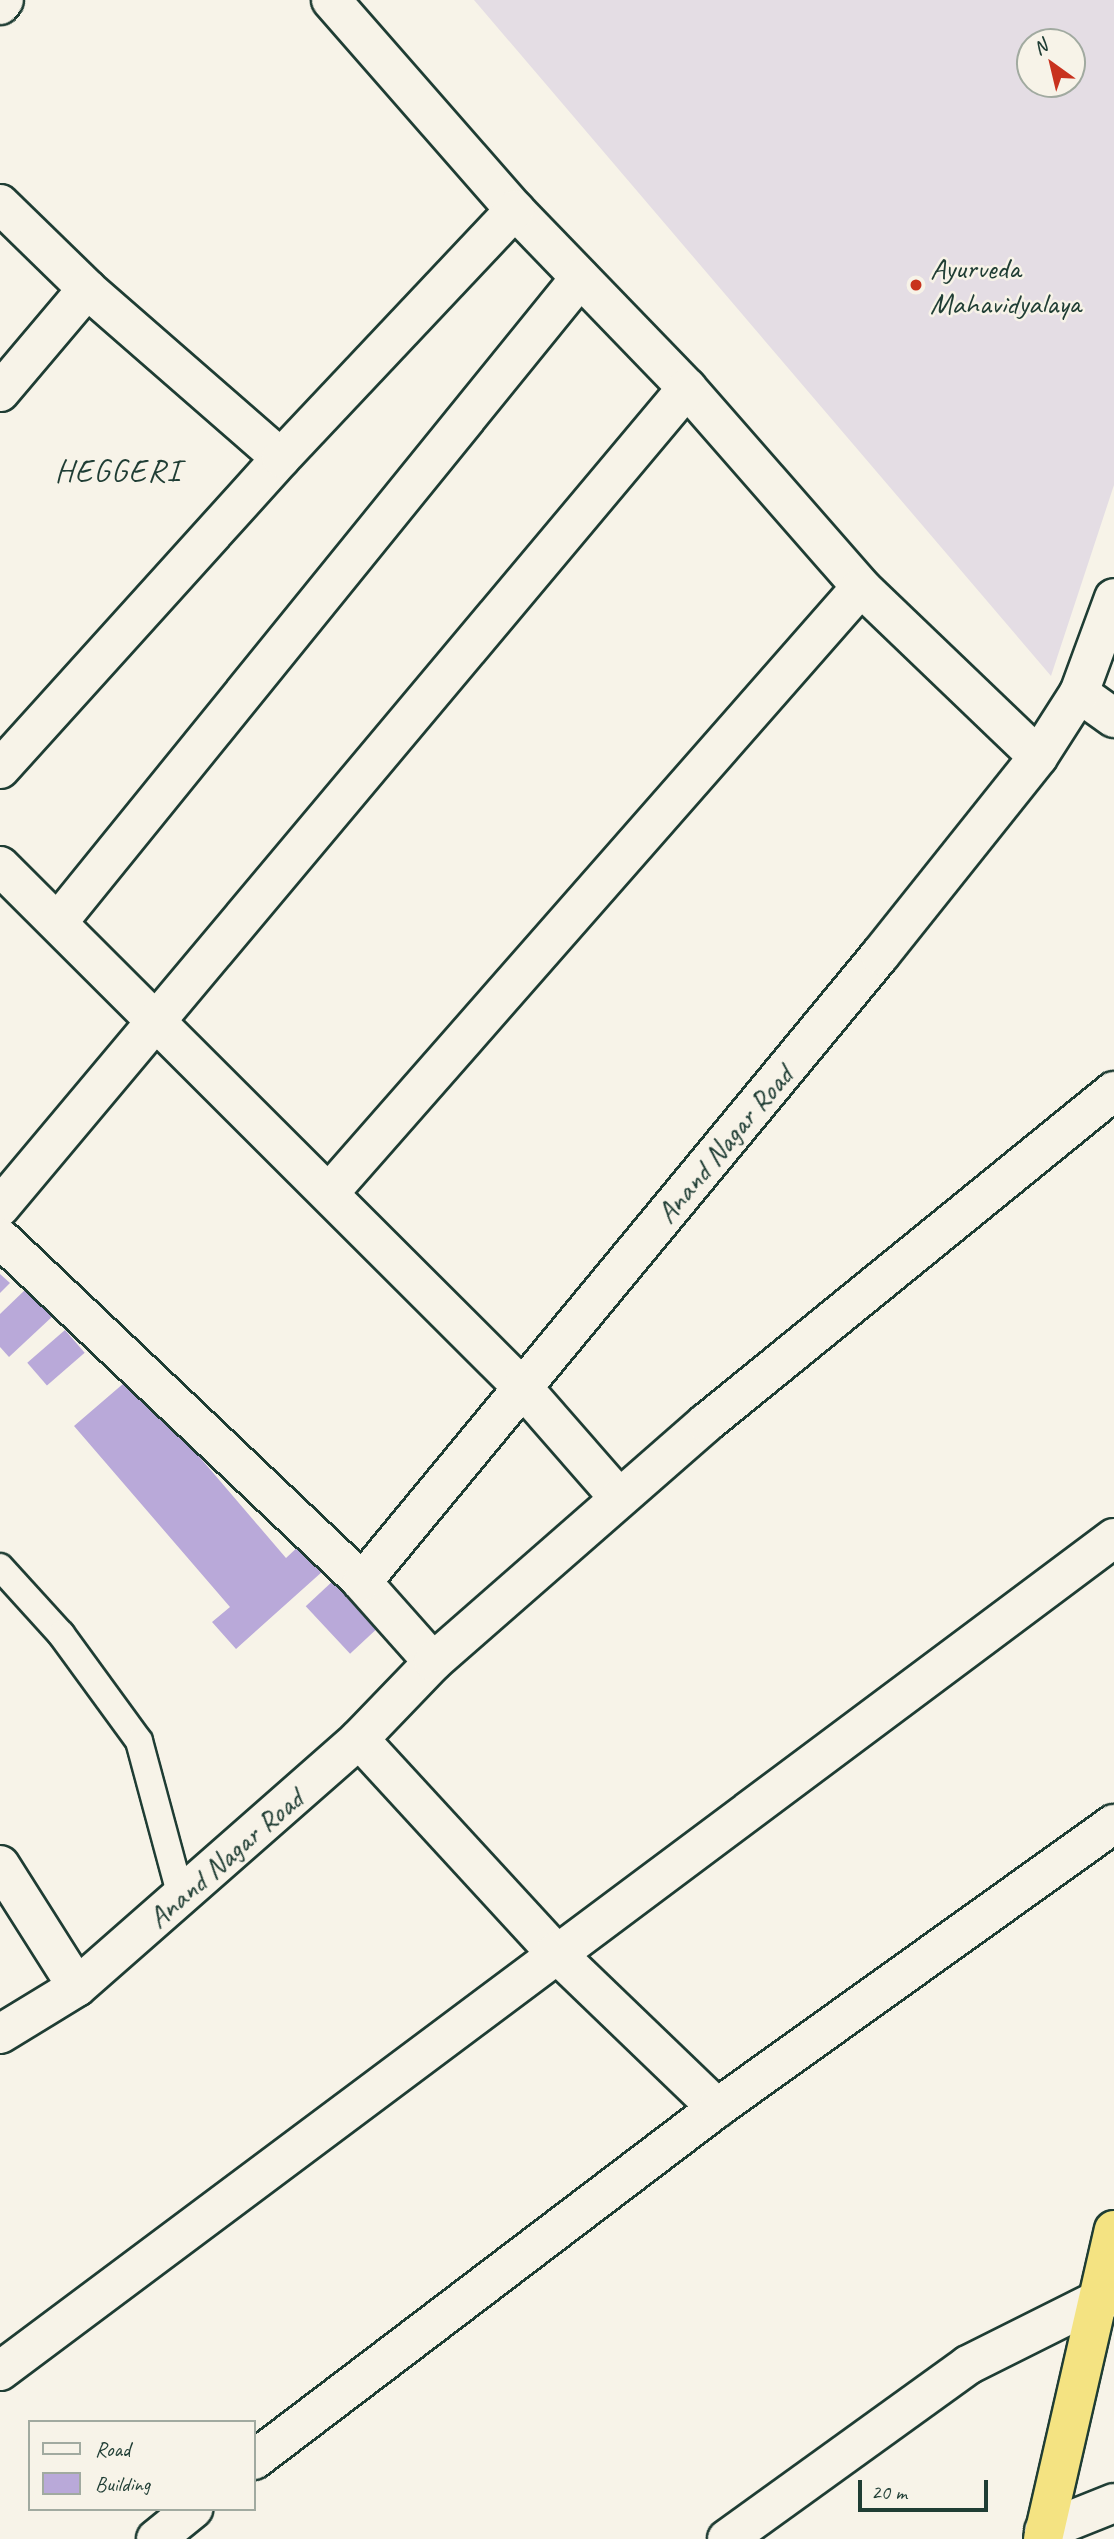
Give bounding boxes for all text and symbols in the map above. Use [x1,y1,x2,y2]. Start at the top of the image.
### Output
north arrow [1016,28,1086,98]
text: N [1029,34,1052,60]
place label: Ayurveda Mahavidyalaya [930,250,1081,320]
marker: Ayurveda Mahavidyalaya [908,277,924,293]
district label: HEGGERI [55,452,181,490]
street label: Anand Nagar Road [647,1057,801,1231]
street label: Anand Nagar Road [139,1780,311,1936]
legend [28,2420,256,2511]
text: Road [95,2436,130,2462]
scale bar [862,2466,992,2510]
text: Building [95,2471,150,2497]
text: 20 m [871,2479,907,2505]

